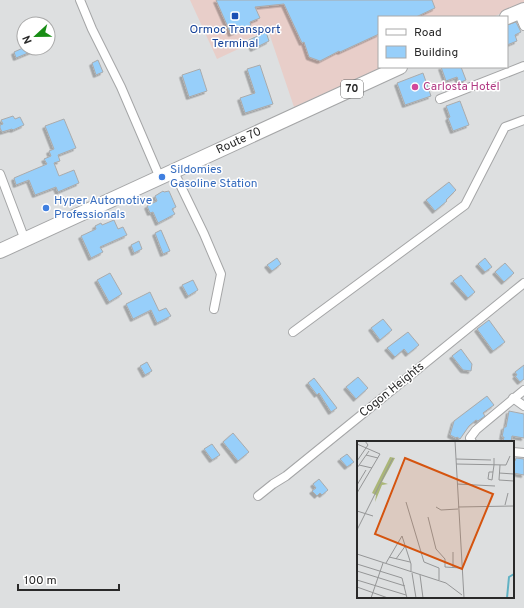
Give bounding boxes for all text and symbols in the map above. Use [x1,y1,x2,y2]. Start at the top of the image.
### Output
marker: Ormoc Transport Terminal [230,11,240,21]
north arrow [16,16,56,56]
legend [378,16,508,68]
place label: Ormoc Transport Terminal [189,22,281,52]
text: Road [414,25,442,41]
text: N [20,33,36,46]
text: Building [414,45,458,61]
place label: Carlosta Hotel [423,79,500,95]
road number: 70 [341,80,363,98]
marker: Carlosta Hotel [410,82,420,92]
street label: Route 70 [214,124,264,158]
place label: Sildomies Gasoline Station [170,162,258,192]
marker: Sildomies Gasoline Station [157,172,167,182]
place label: Hyper Automotive Professionals [54,193,152,223]
marker: Hyper Automotive Professionals [41,203,51,213]
street label: Cogon Heights [356,359,428,421]
inset map [357,441,514,598]
scale bar [18,566,119,592]
text: 100 m [24,573,57,589]

